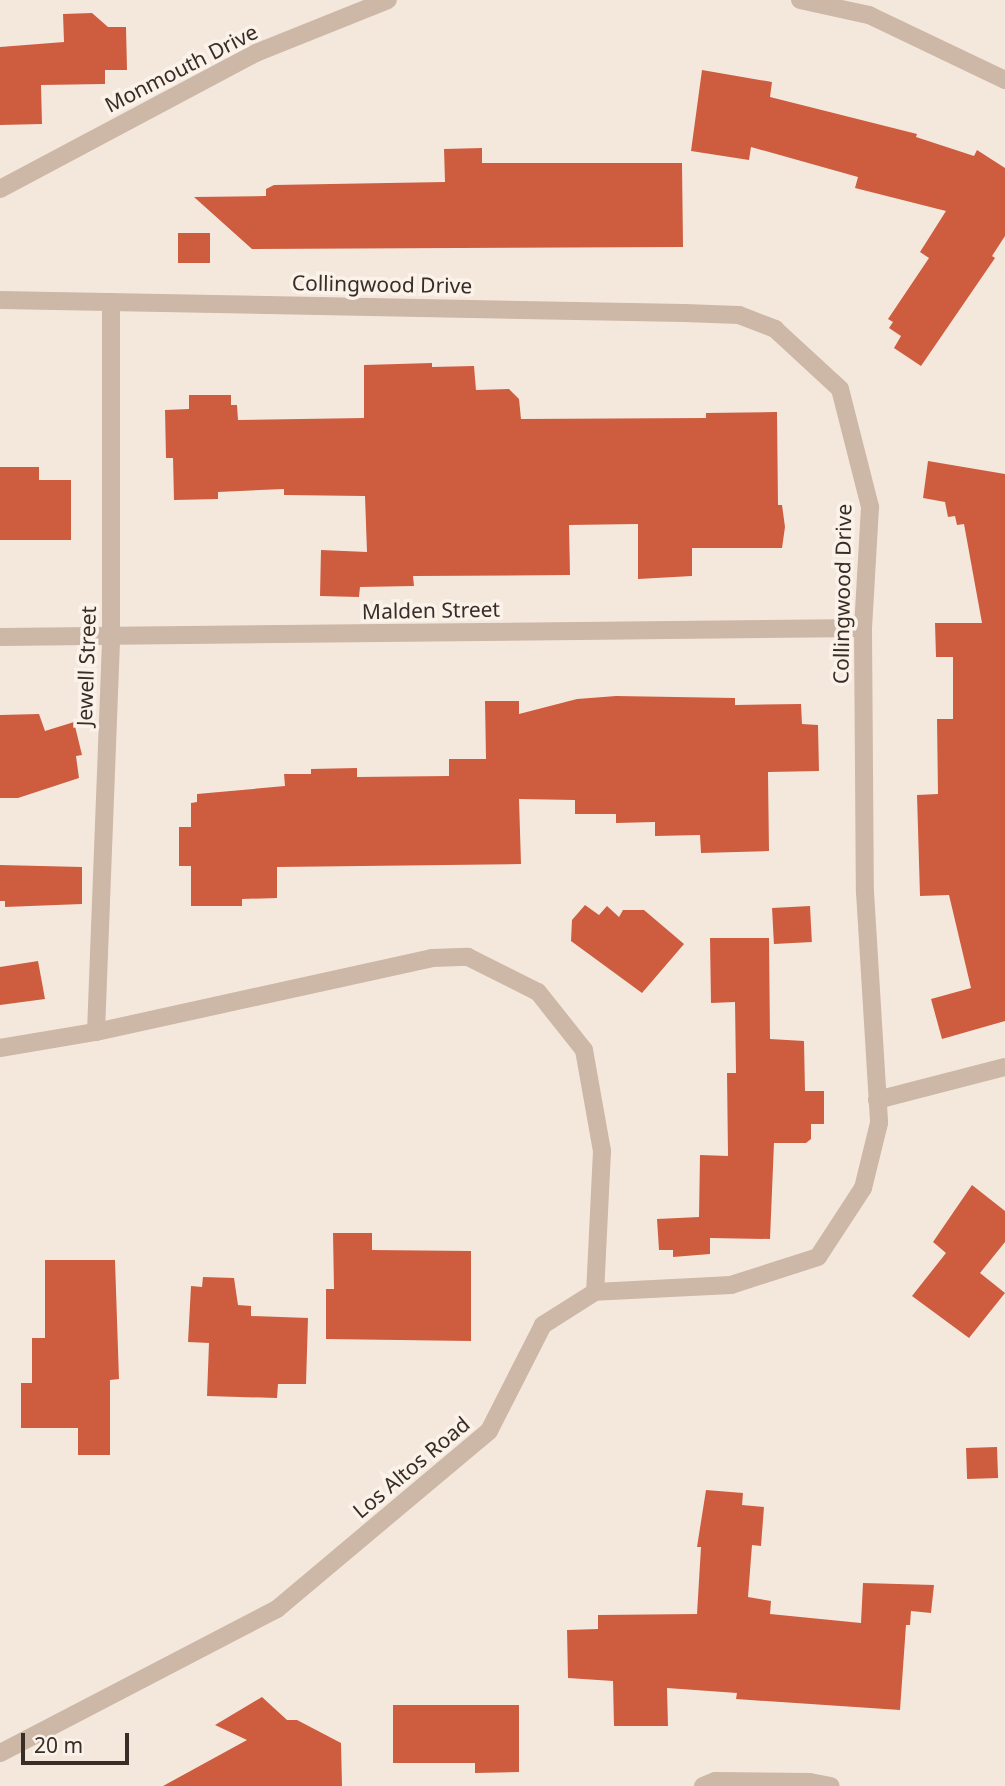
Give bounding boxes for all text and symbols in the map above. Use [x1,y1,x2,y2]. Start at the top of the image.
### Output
street label: Monmouth Drive [100,19,262,117]
street label: Collingwood Drive [292,270,472,298]
street label: Collingwood Drive [828,504,856,684]
street label: Malden Street [362,596,500,624]
street label: Jewell Street [71,605,101,727]
street label: Los Altos Road [348,1411,474,1523]
scale bar [24,1720,133,1764]
text: 20 m [34,1731,83,1759]

